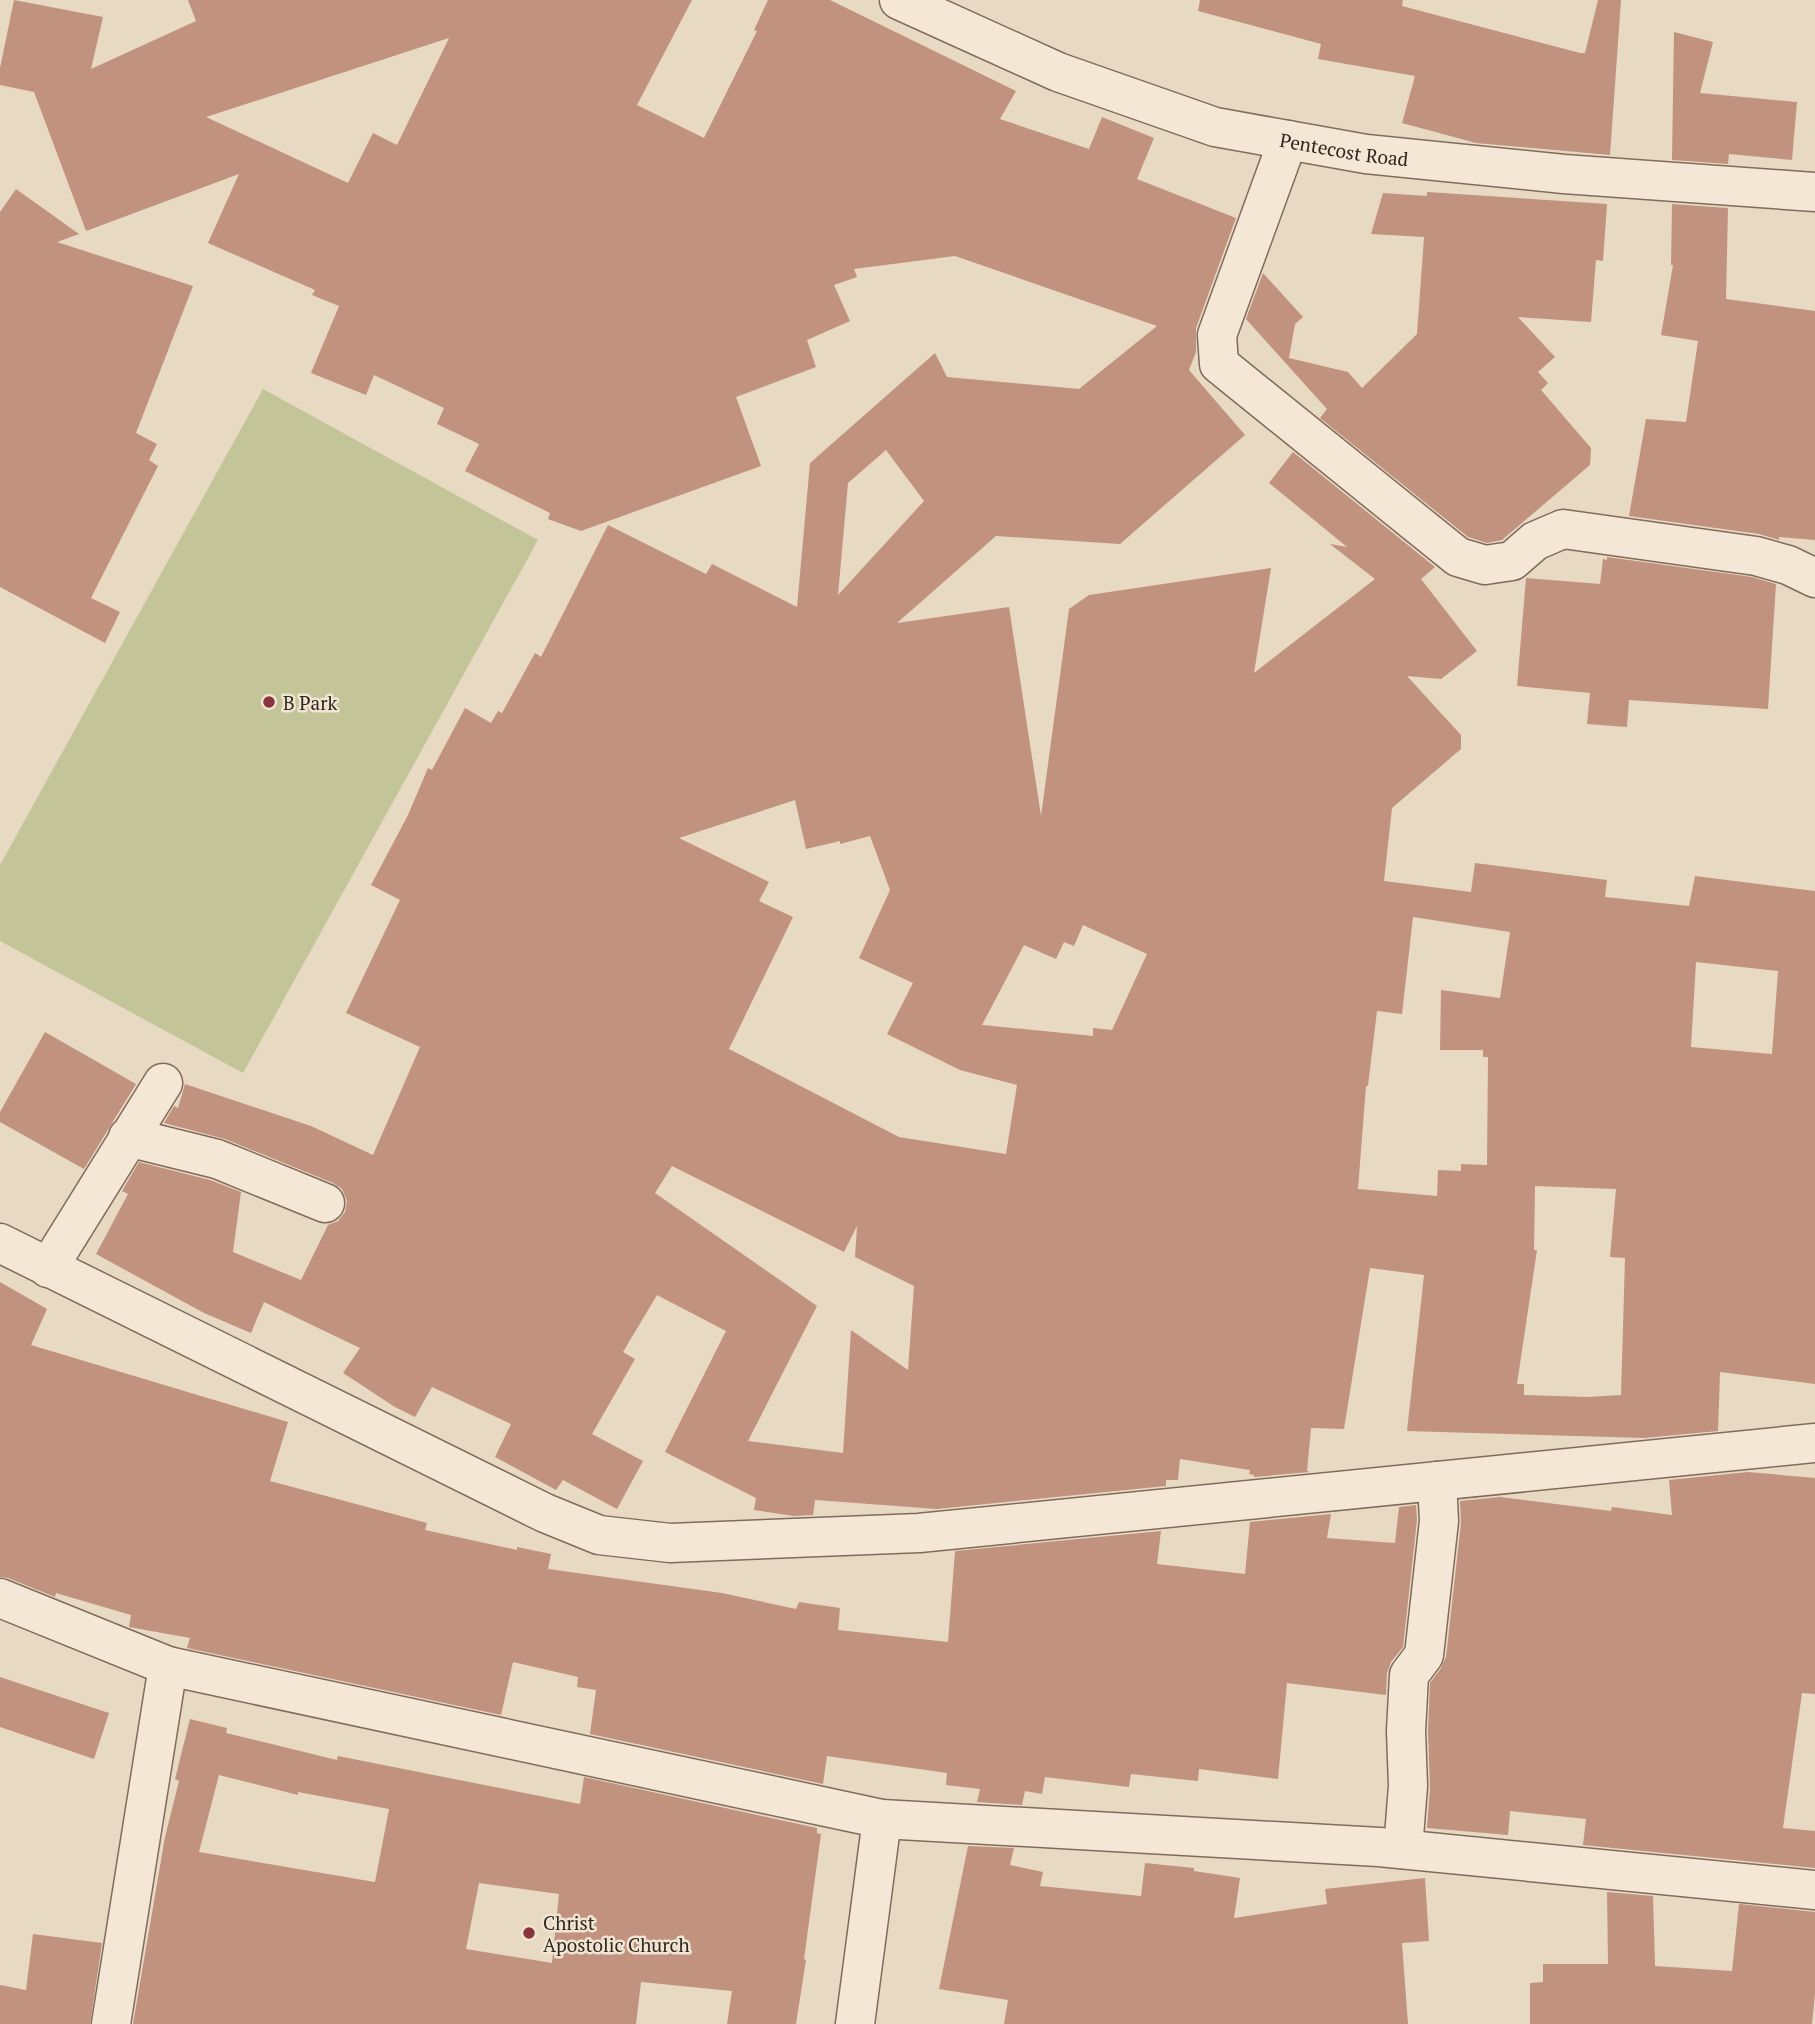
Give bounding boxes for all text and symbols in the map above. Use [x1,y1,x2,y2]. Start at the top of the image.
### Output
street label: Pentecost Road [1278,126,1410,171]
place label: B Park [283,690,337,715]
marker: B Park [261,694,277,710]
place label: Christ Apostolic Church [543,1910,690,1957]
marker: Christ Apostolic Church [521,1925,537,1941]

